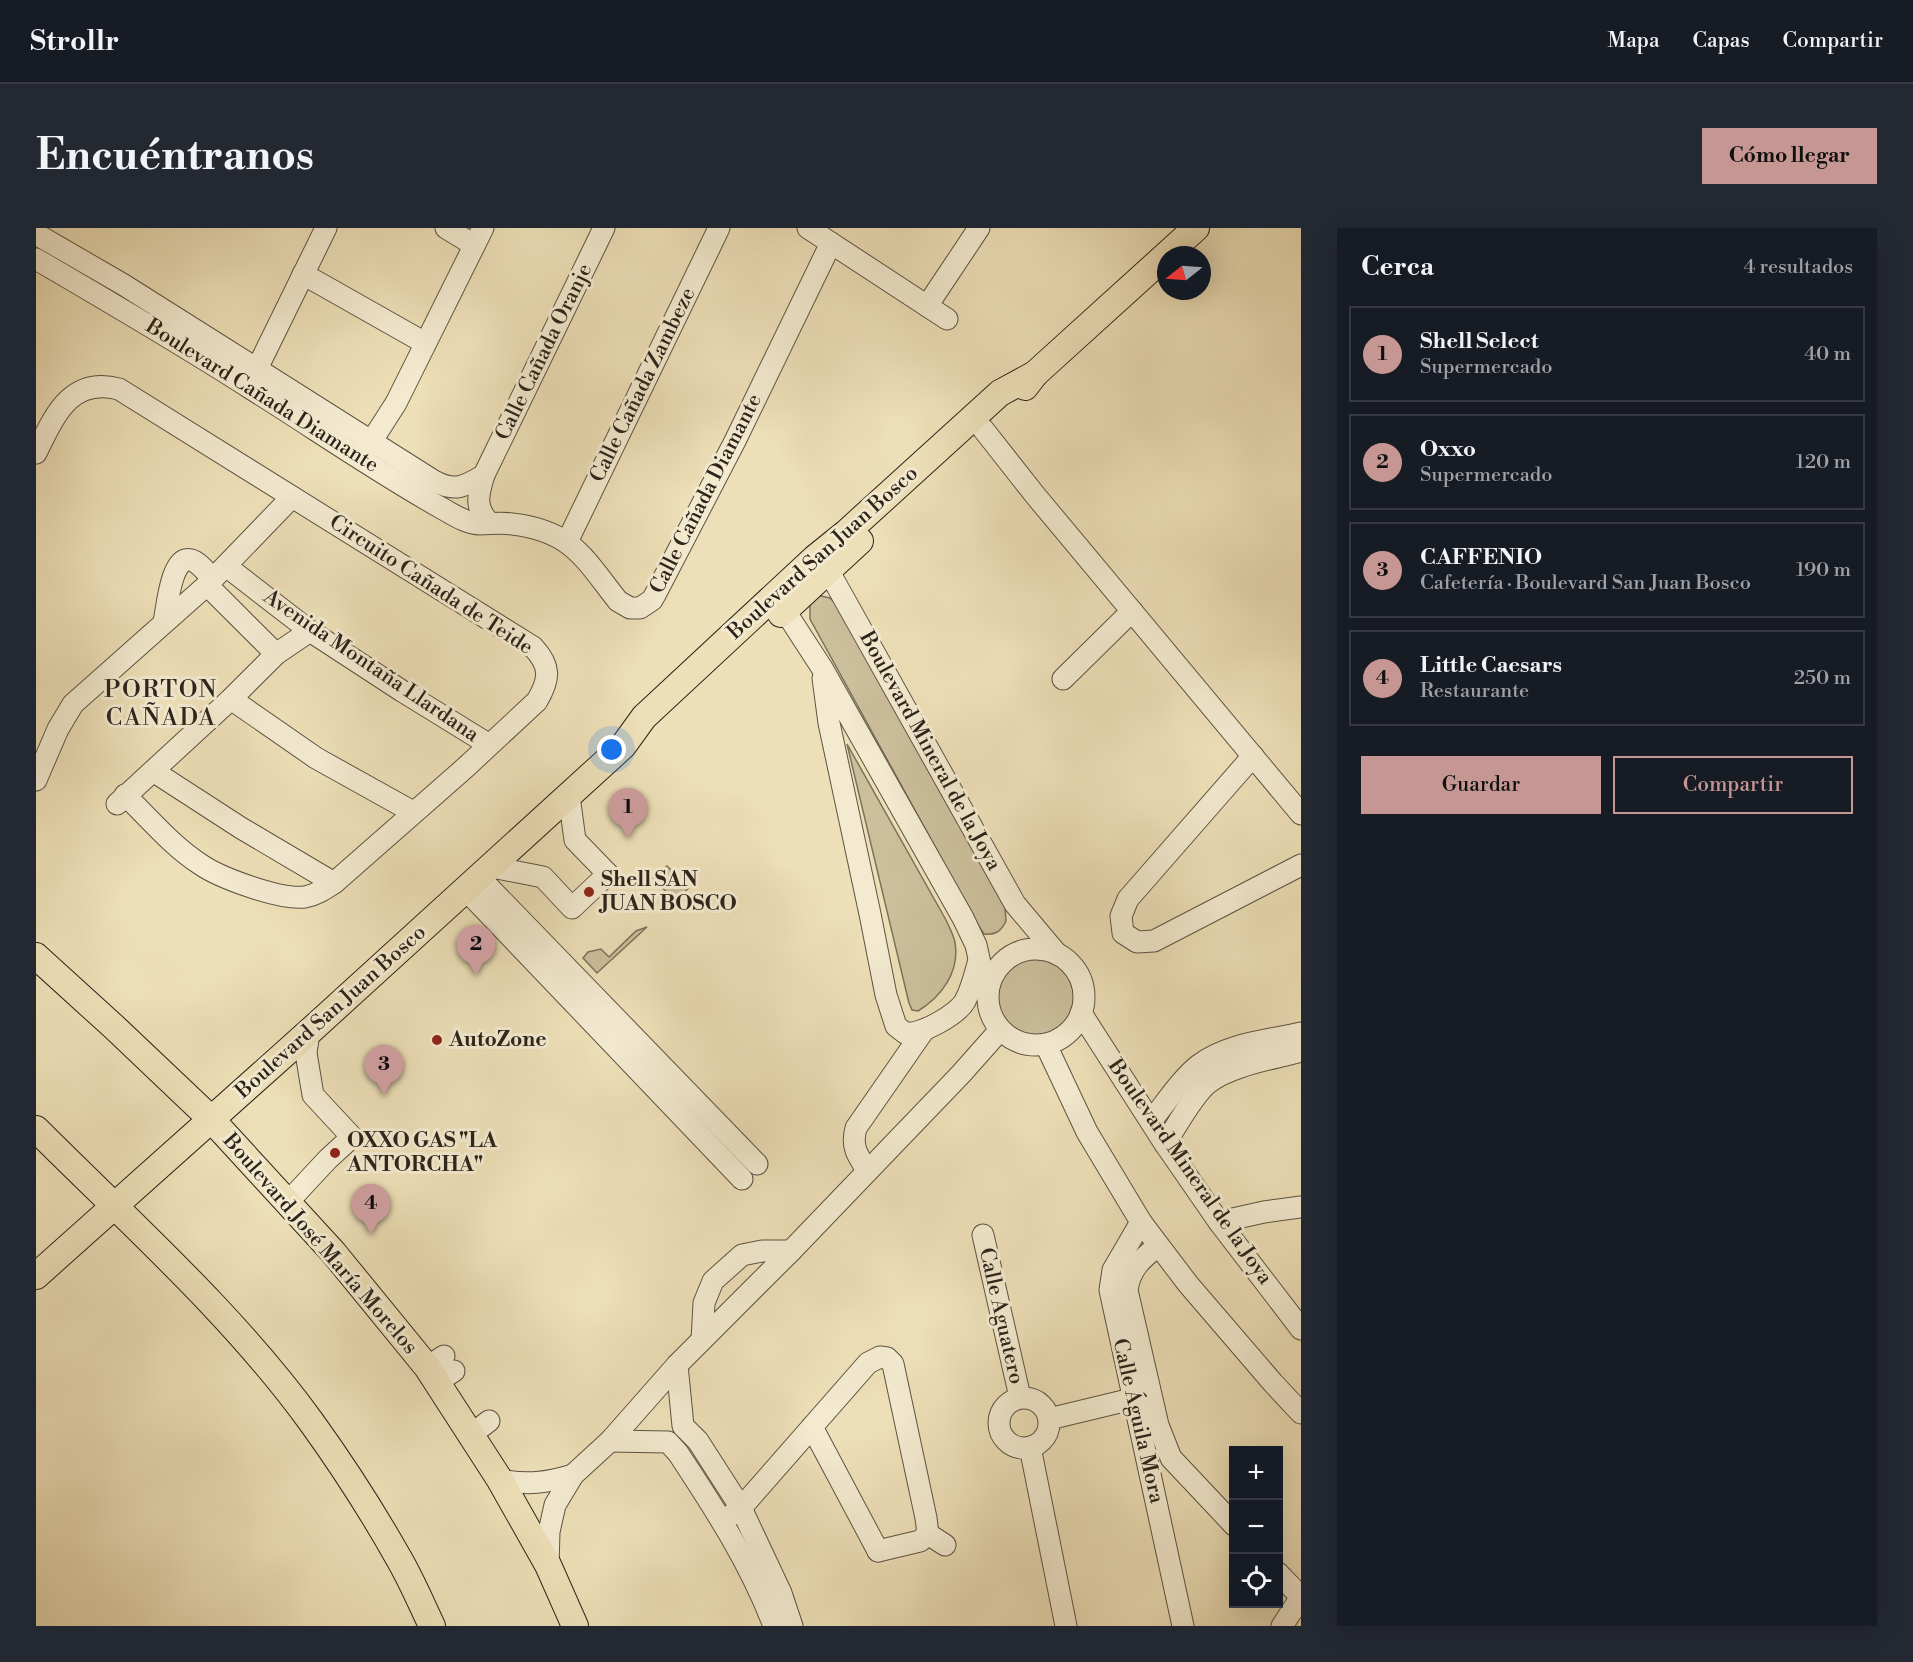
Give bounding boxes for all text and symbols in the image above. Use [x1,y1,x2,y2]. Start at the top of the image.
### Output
text: Strollr [30,24,119,59]
text: Mapa [1608,28,1660,54]
text: Capas [1693,28,1750,54]
text: Compartir [1783,28,1883,54]
button: Cómo llegar [1702,128,1877,184]
text: Encuéntranos [36,130,314,183]
north arrow [1157,246,1211,300]
text: Cerca [1361,251,1434,283]
text: 4 resultados [1743,255,1853,280]
street label: Calle Cañada Oranje [490,259,598,445]
street label: Calle Cañada Zambeze [585,283,701,487]
street label: Boulevard Cañada Diamante [140,313,383,479]
text: Shell Select [1420,328,1539,355]
text: 1 [1378,342,1387,367]
text: 40 m [1804,342,1851,367]
text: Supermercado [1420,355,1552,380]
street label: Calle Cañada Diamante [644,390,768,598]
text: Oxxo [1420,436,1476,463]
text: 2 [1376,450,1389,475]
text: 120 m [1796,450,1851,475]
street label: Boulevard San Juan Bosco [722,461,924,646]
text: Supermercado [1420,463,1552,488]
street label: Circuito Cañada de Teide [324,509,538,661]
text: CAFFENIO [1420,544,1542,571]
text: 3 [1376,558,1389,583]
text: 190 m [1796,558,1851,583]
text: Cafetería · Boulevard San Juan Bosco [1420,571,1751,596]
street label: Avenida Montaña Llardana [257,583,484,748]
street label: Boulevard Mineral de la Joya [853,626,1007,875]
text: Little Caesars [1420,652,1562,679]
text: 4 [1376,666,1389,691]
text: 250 m [1794,666,1851,691]
district label: PORTON CAÑADA [104,675,218,733]
text: Restaurante [1420,679,1529,704]
your location [597,735,626,764]
button: Guardar [1361,756,1601,814]
button: Compartir [1613,756,1853,814]
pin: 1 [608,788,648,838]
place label: Shell SAN JUAN BOSCO [598,867,737,917]
marker: Shell SAN JUAN BOSCO [582,885,596,899]
street label: Boulevard San Juan Bosco [230,920,432,1105]
pin: 2 [456,926,496,975]
place label: AutoZone [448,1027,546,1053]
marker: AutoZone [430,1033,444,1047]
pin: 3 [364,1046,404,1095]
street label: Boulevard Mineral de la Joya [1102,1053,1278,1290]
street label: Boulevard José María Morelos [216,1128,423,1360]
place label: OXXO GAS "LA ANTORCHA" [346,1128,498,1178]
marker: OXXO GAS "LA ANTORCHA" [328,1146,342,1160]
pin: 4 [352,1184,390,1234]
street label: Calle Aguatero [973,1245,1029,1387]
street label: Calle Águila Mora [1106,1336,1172,1506]
map controls [1229,1446,1283,1608]
button: + [1229,1446,1283,1500]
button: − [1229,1500,1283,1554]
button: locate [1229,1554,1283,1608]

